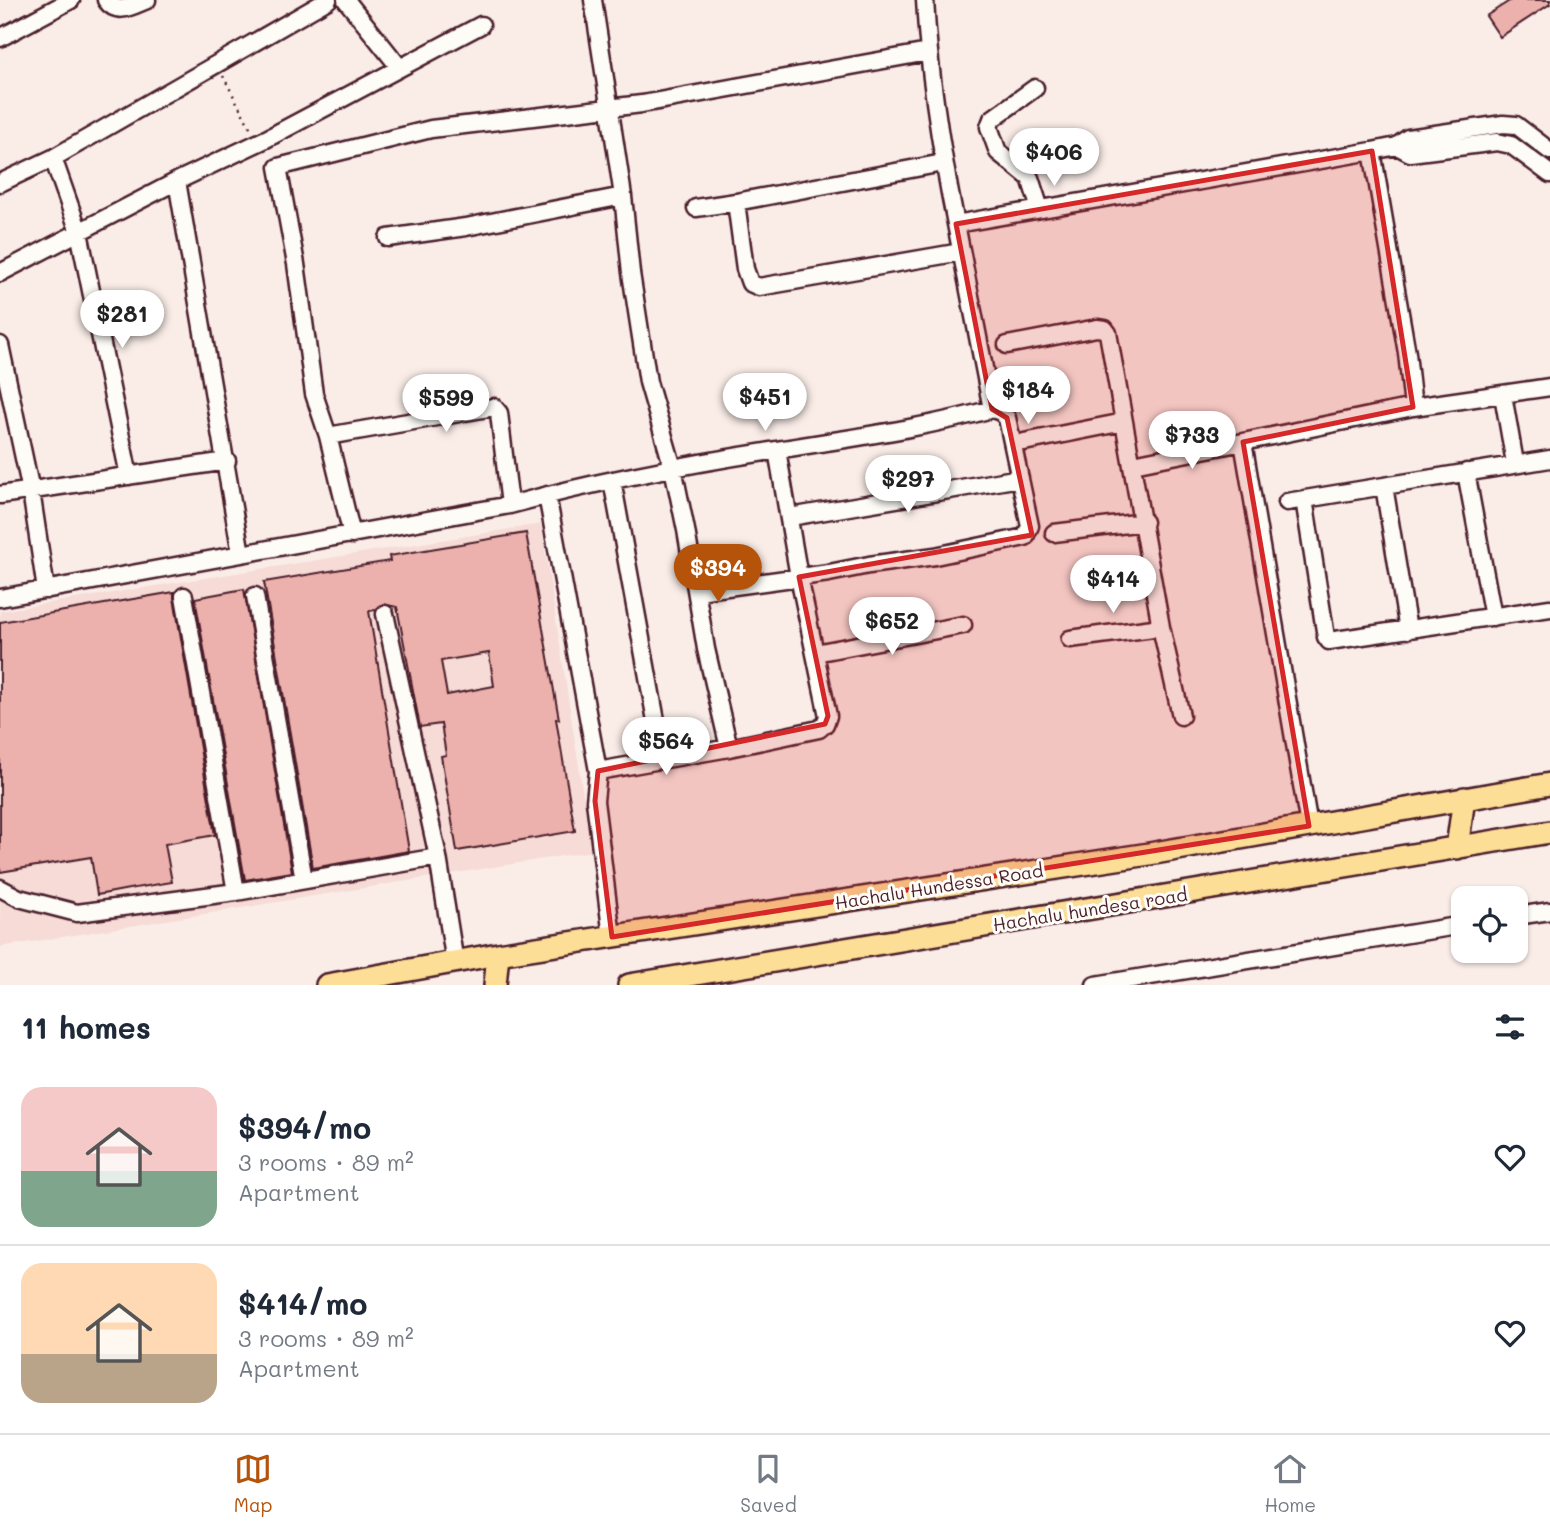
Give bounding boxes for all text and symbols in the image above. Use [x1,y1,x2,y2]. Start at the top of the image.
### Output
pin: $406 [1013,128,1095,188]
text: $406 [1025,136,1083,166]
pin: $281 [81,290,163,350]
text: $281 [96,298,148,328]
pin: $184 [987,366,1069,426]
pin: $599 [405,374,487,434]
pin: $451 [724,374,806,433]
text: $184 [1001,374,1055,404]
text: $451 [739,381,791,411]
text: $599 [418,382,474,412]
pin: $733 [1151,412,1233,471]
text: $733 [1165,419,1219,449]
pin: $297 [867,456,949,515]
text: $297 [881,463,935,493]
pin: $394 [677,544,759,604]
text: $394 [690,552,746,582]
pin: $414 [1072,556,1154,615]
text: $414 [1086,563,1140,593]
pin: $652 [851,598,933,657]
text: $652 [865,605,919,635]
pin: $564 [625,718,707,777]
text: $564 [638,725,694,755]
street label: Hachalu Hundessa Road [833,858,1045,914]
street label: Hachalu hundesa road [991,882,1189,936]
map controls [1451,886,1528,963]
button: locate [1451,886,1528,963]
text: 11 homes [21,1007,151,1047]
icon: filters [1491,1008,1529,1046]
text: $394/mo [238,1107,371,1147]
icon: home [77,1115,161,1199]
icon: heart [1491,1138,1529,1176]
text: 3 rooms · 89 m² [238,1147,414,1177]
text: Apartment [238,1177,360,1207]
text: $414/mo [238,1283,367,1323]
icon: home [77,1291,161,1375]
icon: heart [1491,1314,1529,1352]
text: 3 rooms · 89 m² [238,1323,414,1353]
text: Apartment [238,1353,360,1383]
tab: Map [234,1450,273,1517]
tab: Saved [740,1450,797,1517]
tab: Home [1264,1450,1316,1517]

